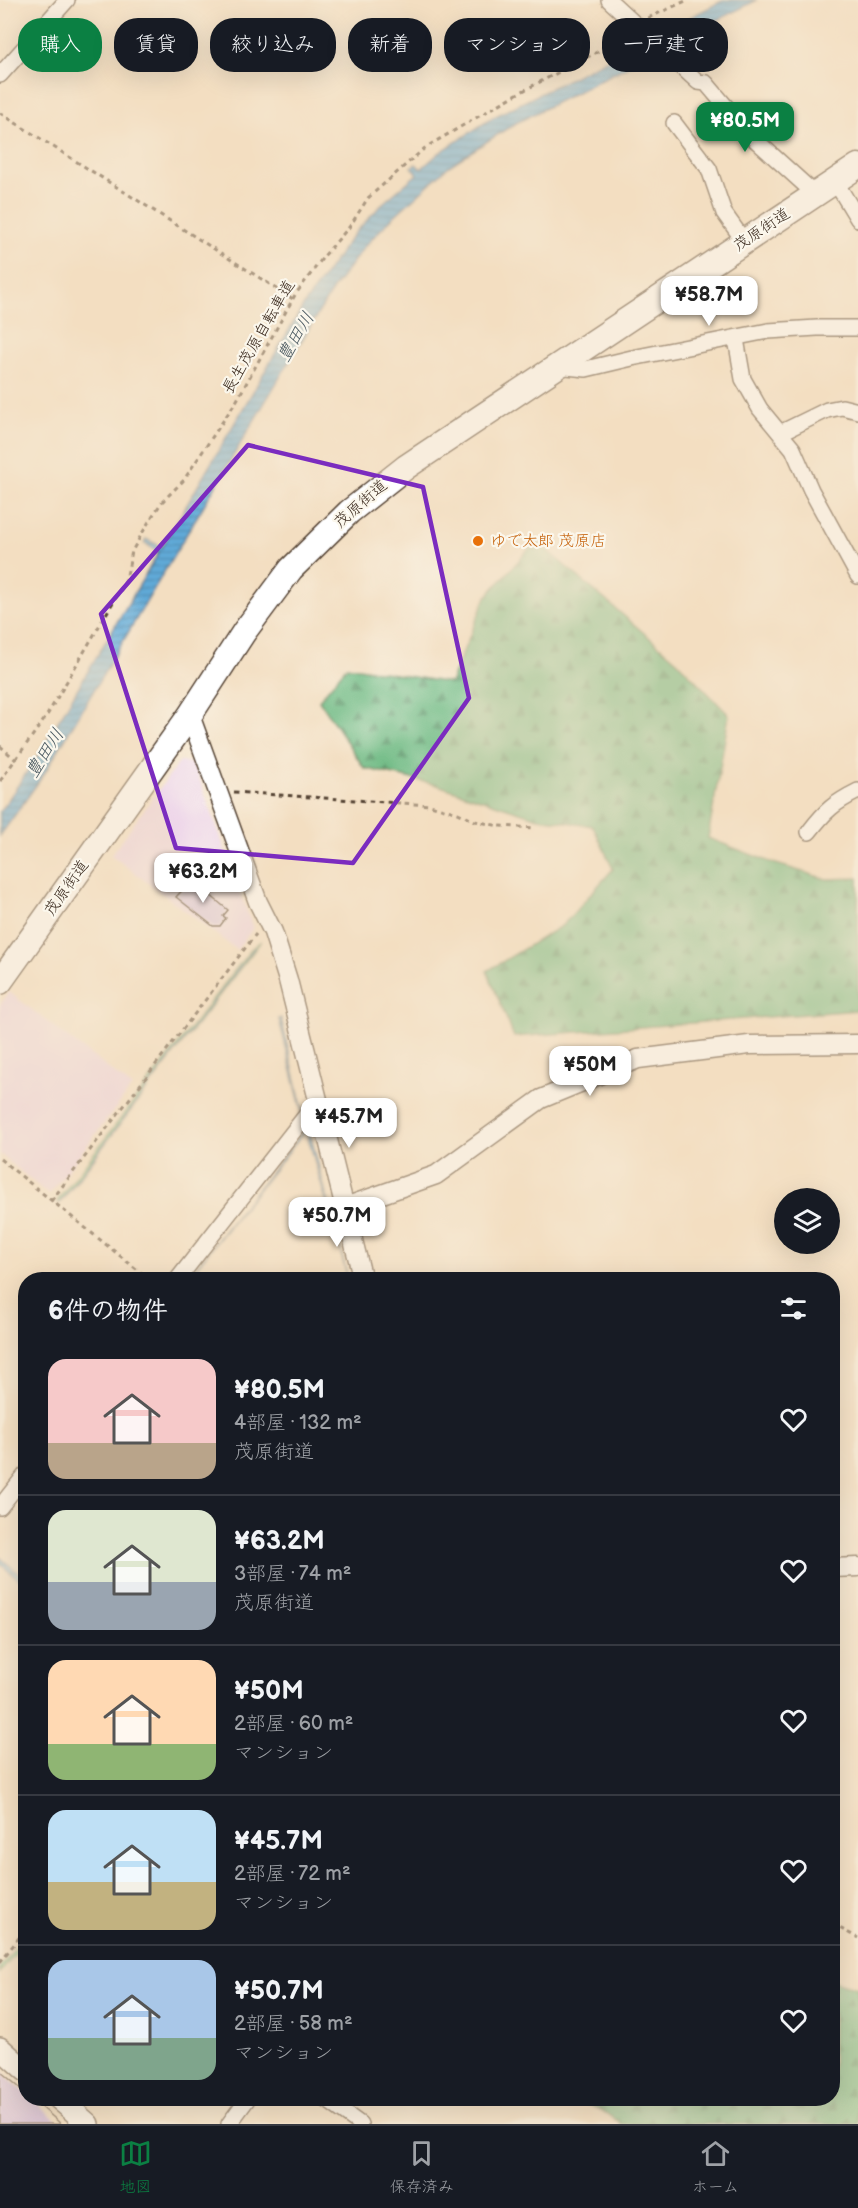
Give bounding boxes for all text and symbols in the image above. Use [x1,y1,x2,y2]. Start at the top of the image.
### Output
chip: 購入 [18,18,102,72]
chip: 賃貸 [114,18,198,72]
chip: 絞り込み [210,18,336,72]
chip: 新着 [348,18,432,72]
chip: マンション [444,18,590,72]
chip: 一戸建て [602,18,728,72]
pin: ¥80.5M [696,102,794,153]
text: ¥80.5M [710,109,780,133]
street label: 茂原街道 [730,204,794,256]
pin: ¥58.7M [660,276,758,327]
street label: 長生茂原自転車道 [219,277,299,397]
text: ¥58.7M [675,283,743,307]
water label: 豊田川 [273,308,319,366]
street label: 茂原街道 [331,476,391,532]
place label: ゆで太郎 茂原店 [490,532,606,551]
marker: ゆで太郎 茂原店 [471,534,485,548]
water label: 豊田川 [21,725,69,781]
pin: ¥63.2M [154,853,252,904]
street label: 茂原街道 [41,856,93,920]
text: ¥63.2M [168,860,238,884]
pin: ¥50M [554,1046,626,1097]
text: ¥50M [563,1053,617,1077]
pin: ¥45.7M [300,1098,398,1149]
text: ¥45.7M [315,1105,383,1129]
map controls [774,1188,840,1254]
button: layers [774,1188,840,1254]
pin: ¥50.7M [288,1197,386,1248]
text: ¥50.7M [303,1204,371,1228]
icon: filters [777,1292,810,1325]
text: 6件の物件 [48,1296,168,1327]
text: ¥80.5M [234,1375,325,1406]
icon: home [96,1383,168,1455]
icon: heart [777,1403,810,1436]
text: 4部屋 · 132 m² [234,1411,362,1435]
text: 茂原街道 [234,1440,314,1464]
text: ¥63.2M [234,1526,325,1557]
icon: home [96,1534,168,1606]
icon: heart [777,1554,810,1587]
text: 3部屋 · 74 m² [234,1562,351,1586]
text: 茂原街道 [234,1591,314,1615]
text: ¥50M [234,1676,304,1707]
icon: home [96,1684,168,1756]
icon: heart [777,1704,810,1737]
text: 2部屋 · 60 m² [234,1712,353,1736]
text: マンション [234,1741,333,1765]
text: ¥45.7M [234,1826,323,1857]
icon: home [96,1834,168,1906]
icon: heart [777,1854,810,1887]
text: 2部屋 · 72 m² [234,1862,351,1886]
text: マンション [234,1891,333,1915]
text: ¥50.7M [234,1976,324,2007]
icon: home [96,1984,168,2056]
icon: heart [777,2004,810,2037]
text: 2部屋 · 58 m² [234,2012,353,2036]
text: マンション [234,2041,333,2065]
tab: 地図 [119,2137,152,2197]
tab: 保存済み [390,2137,454,2197]
tab: ホーム [692,2137,739,2197]

